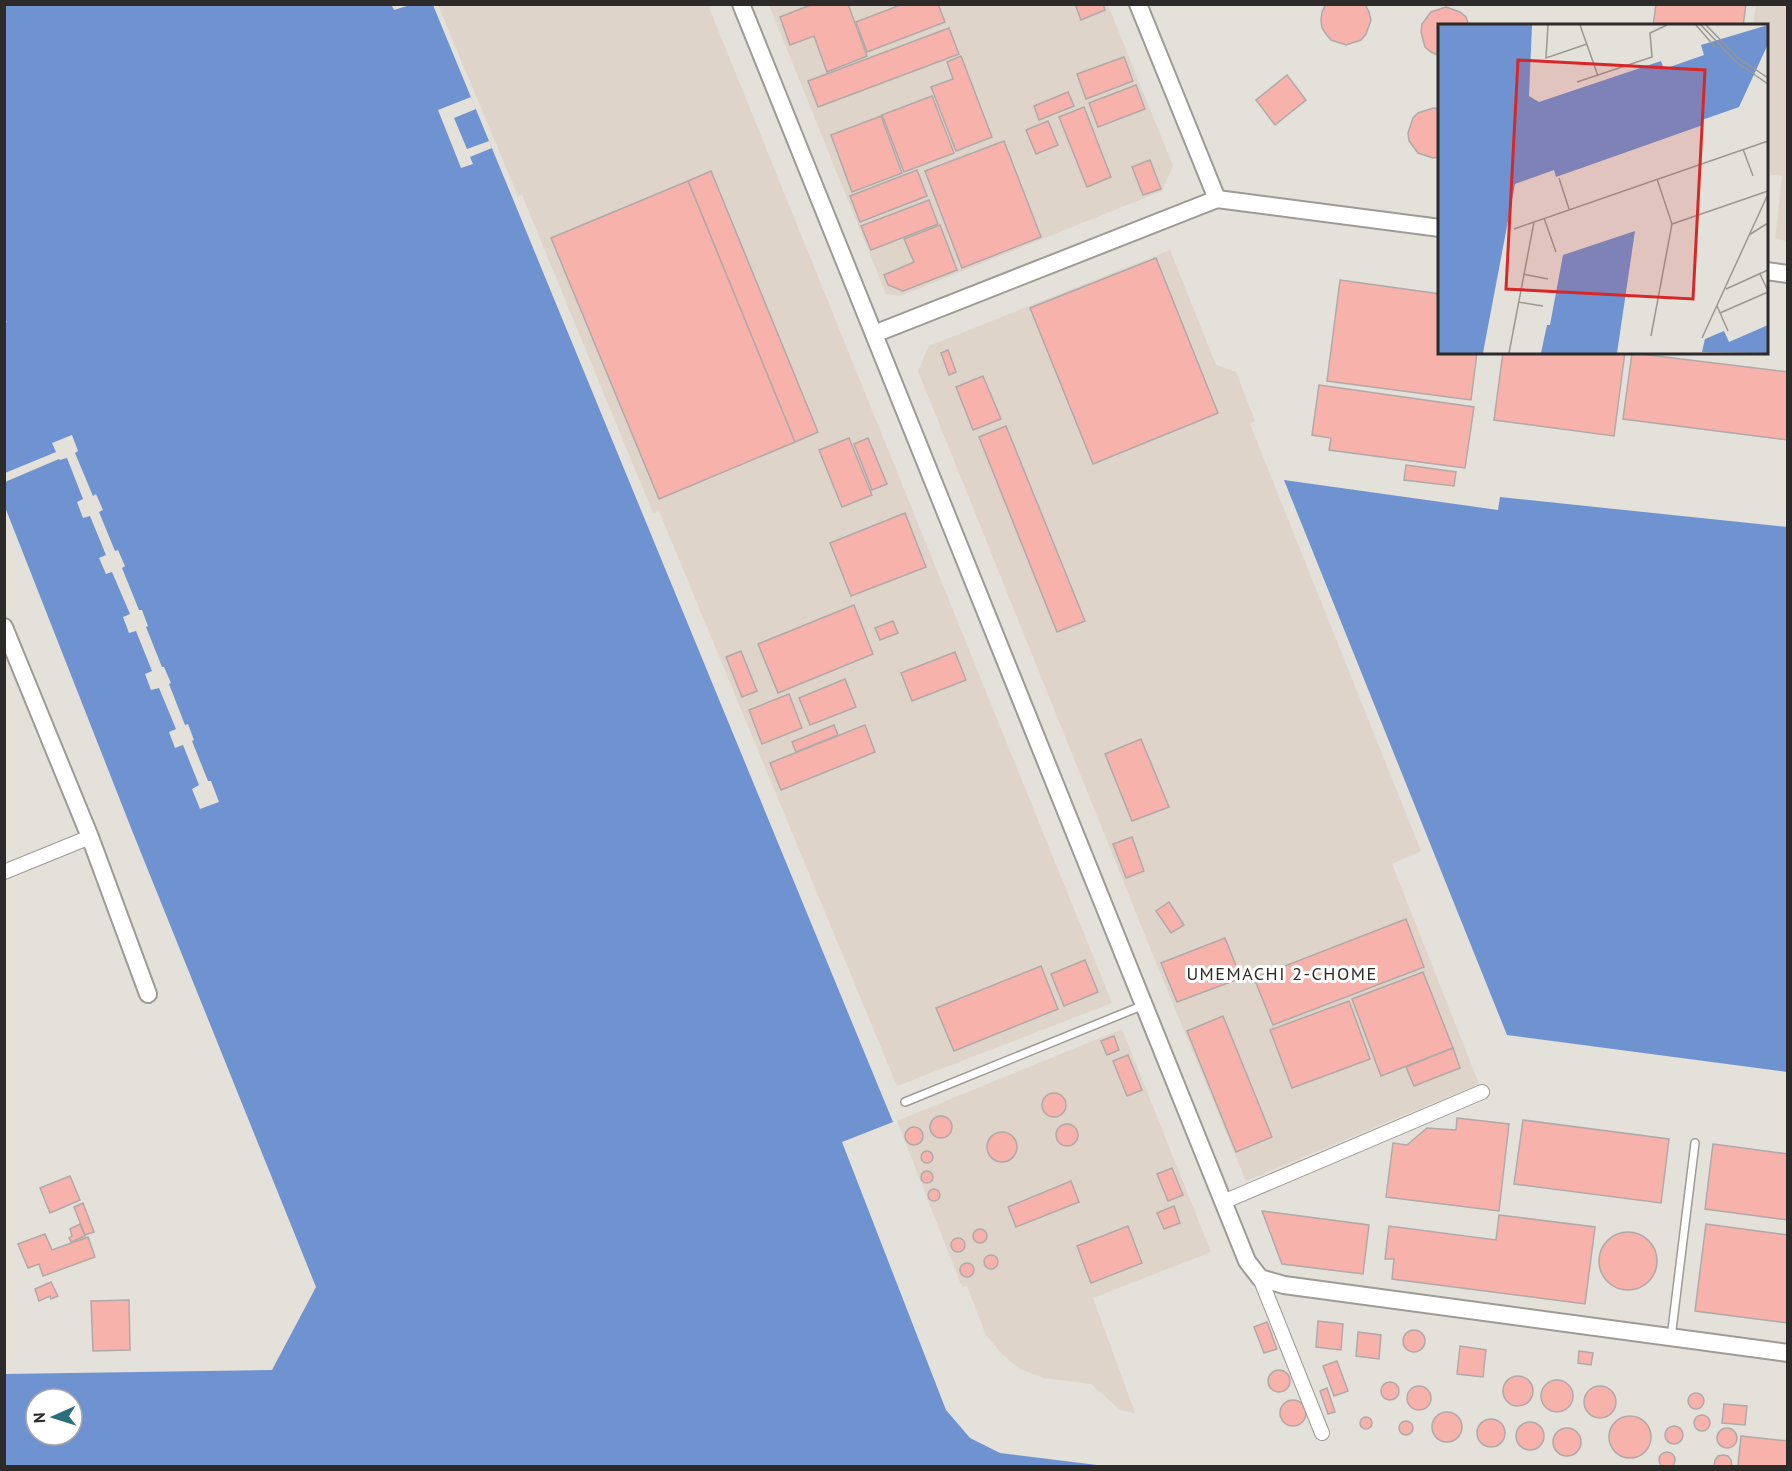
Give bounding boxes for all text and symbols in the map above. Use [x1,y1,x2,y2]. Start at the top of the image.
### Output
inset map [1438,24,1768,354]
district label: UMEMACHI 2-CHOME [1186,962,1378,985]
north arrow [24,1387,84,1447]
text: N [29,1412,49,1424]

